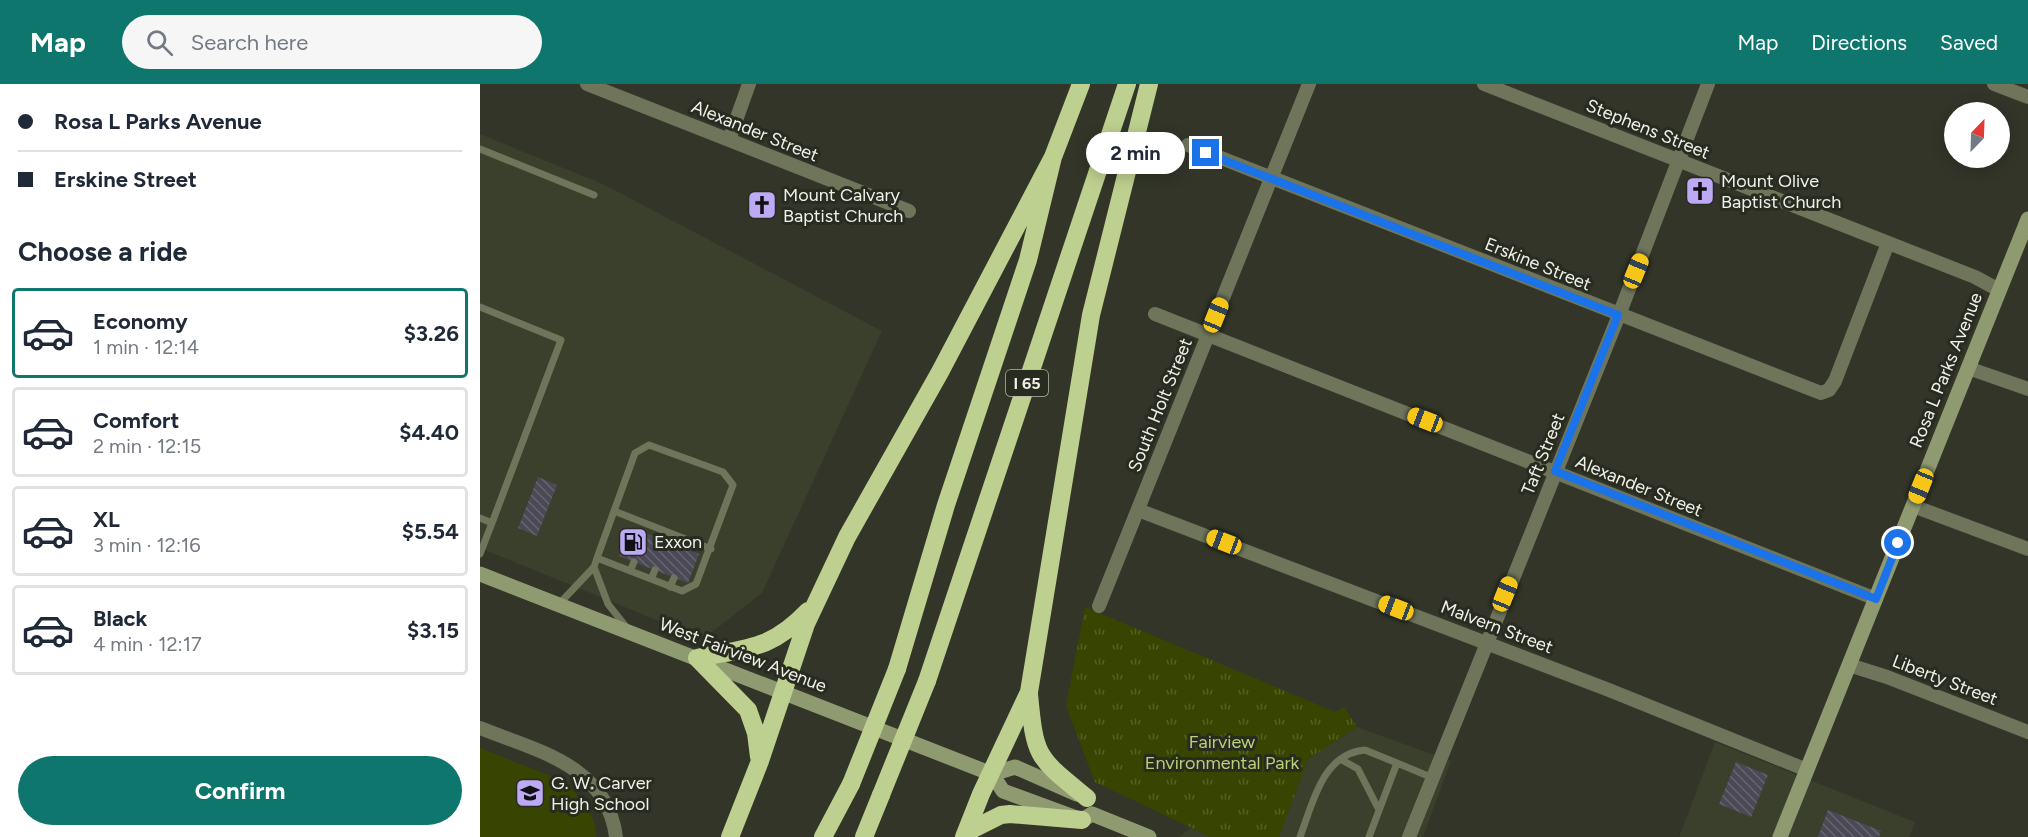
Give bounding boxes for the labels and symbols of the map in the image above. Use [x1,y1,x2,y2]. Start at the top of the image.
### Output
street label: Stephens Street [1583,94,1713,164]
street label: Alexander Street [688,96,822,167]
north arrow [1944,102,2010,168]
callout: 2 min [1086,132,1185,174]
route end [1192,139,1219,166]
place label: Mount Olive Baptist Church [1721,170,1841,213]
church icon: Mount Olive Baptist Church [1684,175,1716,207]
place label: Mount Calvary Baptist Church [783,184,903,227]
church icon: Mount Calvary Baptist Church [746,189,778,221]
street label: Erskine Street [1482,233,1595,295]
car [1621,251,1651,291]
street label: Rosa L Parks Avenue [1905,289,1987,451]
car [1201,295,1231,335]
street label: South Holt Street [1123,335,1197,475]
road number: I 65 [1006,370,1048,396]
car [1405,405,1445,435]
street label: Taft Street [1517,410,1569,498]
street label: Alexander Street [1572,451,1706,522]
car [1906,466,1936,506]
fuel station icon: Exxon [617,526,649,558]
car [1204,527,1244,557]
route start [1884,529,1911,556]
place label: Exxon [654,531,702,553]
car [1490,574,1520,614]
car [1376,593,1416,623]
street label: Malvern Street [1438,596,1556,659]
street label: West Fairview Avenue [656,613,830,697]
street label: Liberty Street [1889,650,2001,710]
park label: Fairview Environmental Park [1145,731,1299,774]
place label: G. W. Carver High School [551,772,652,815]
school or university icon: G. W. Carver High School [514,777,546,809]

